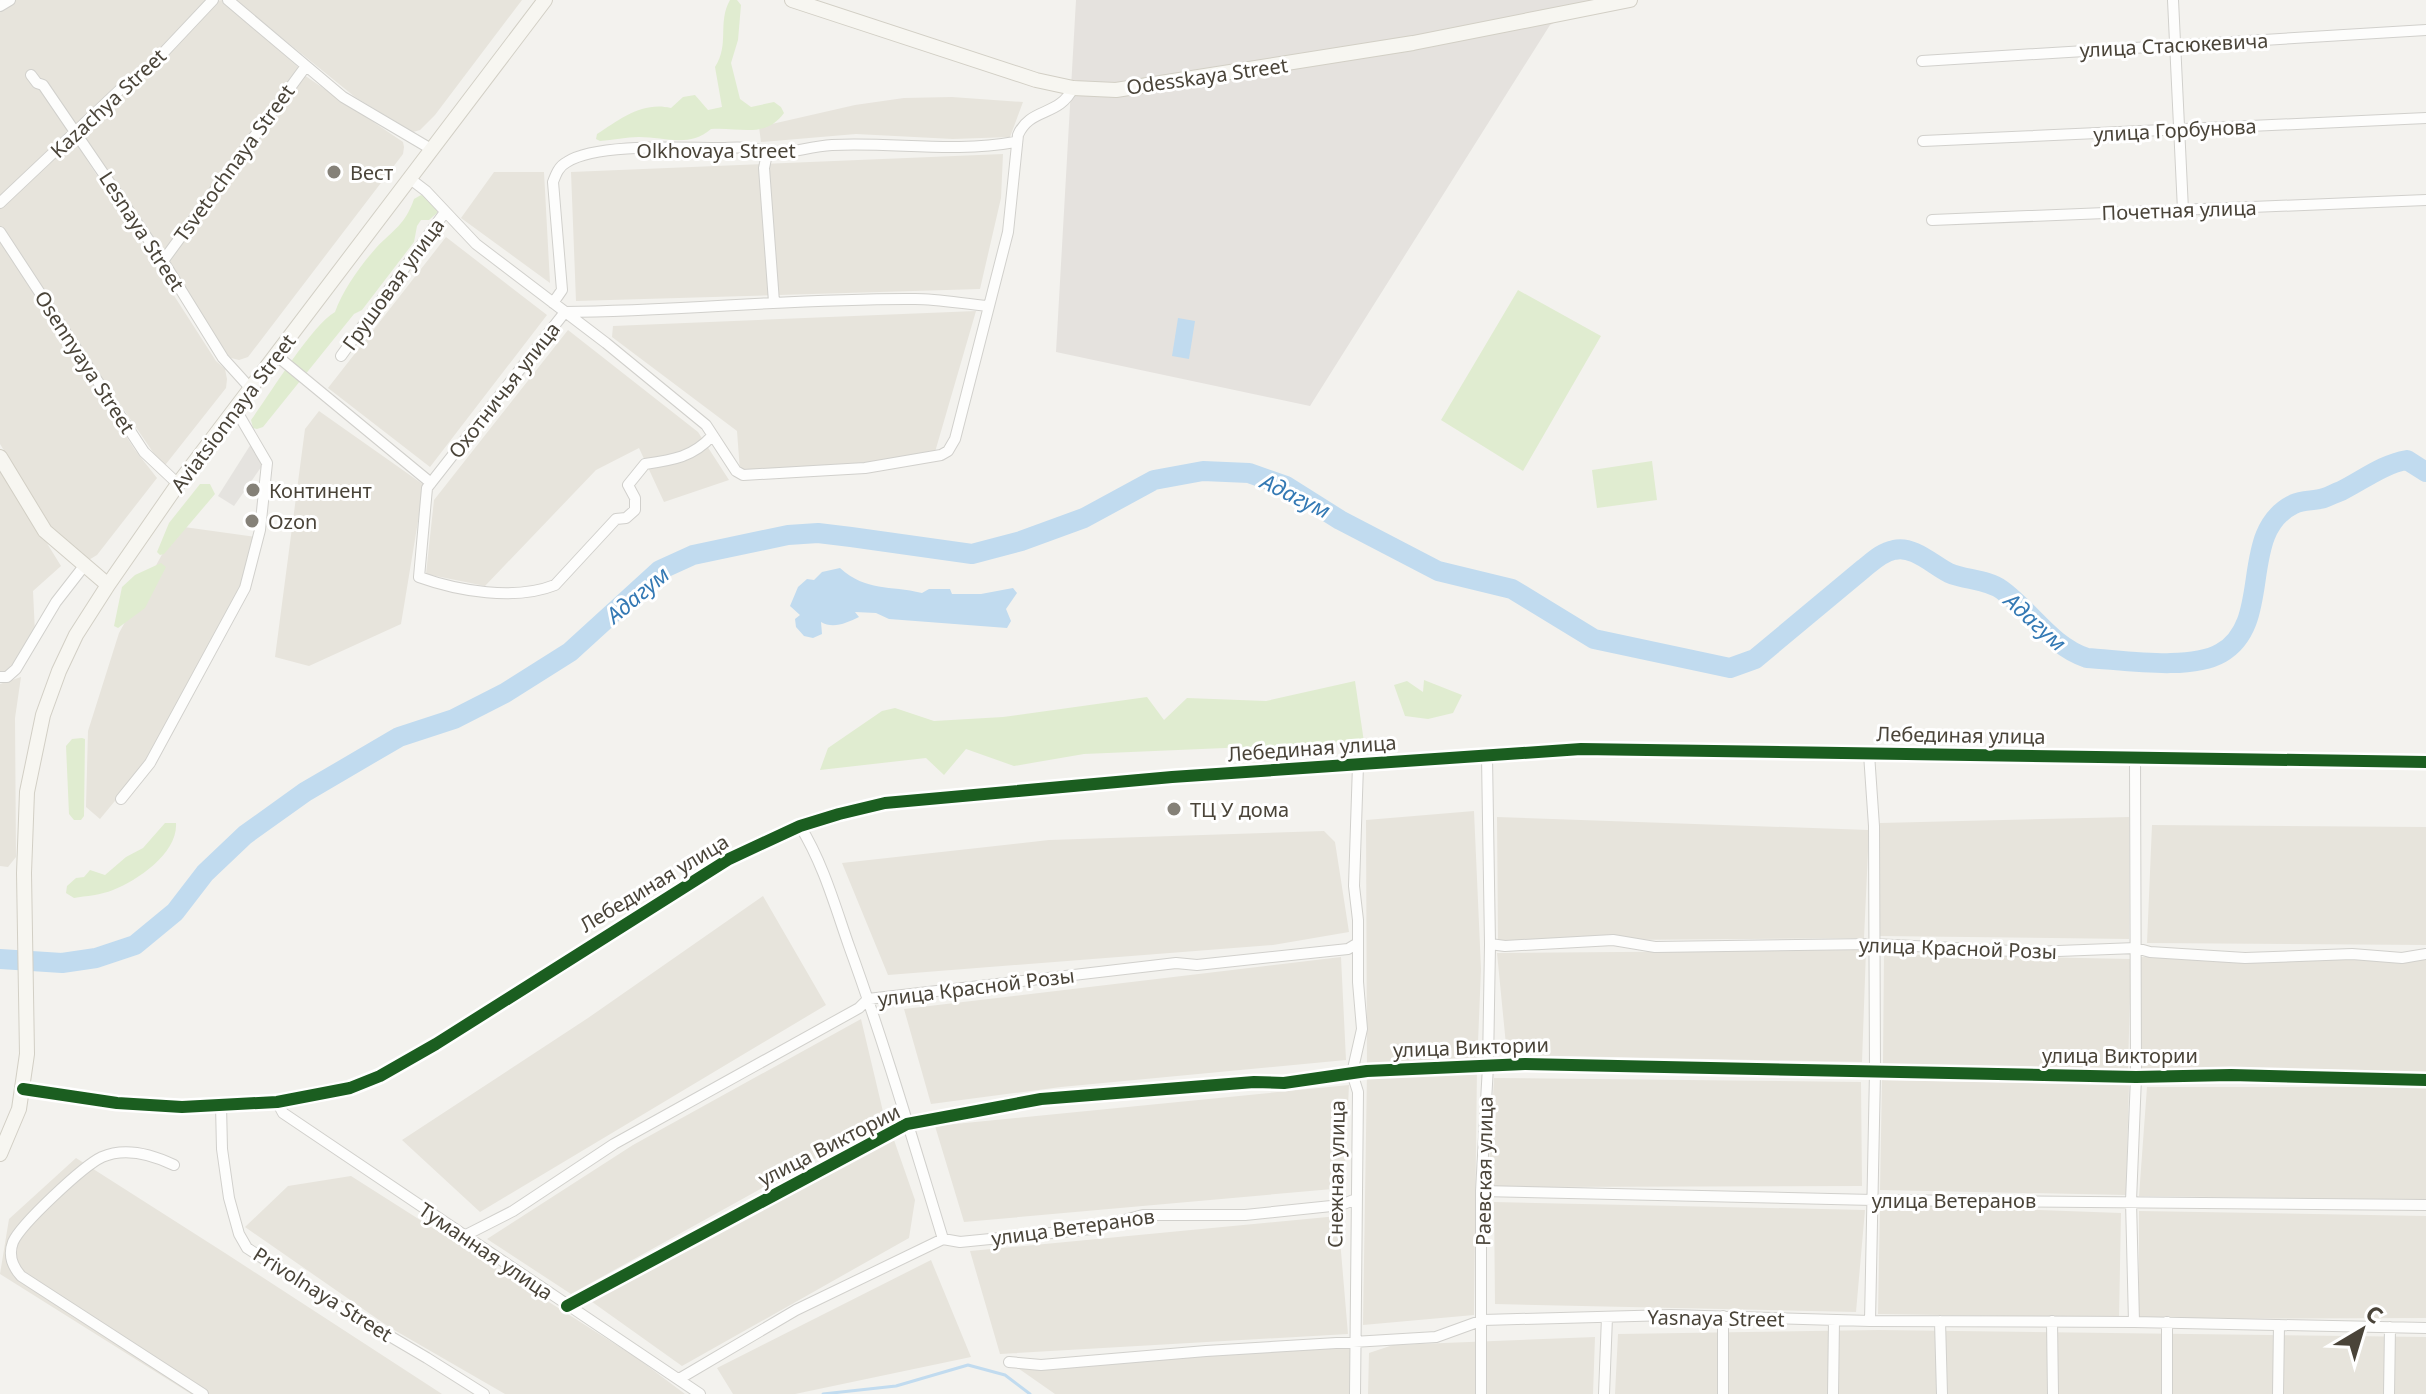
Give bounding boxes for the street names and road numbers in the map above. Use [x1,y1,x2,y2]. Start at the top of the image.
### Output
street label: улица Стасюкевича [2079,27,2269,63]
street label: Kazachya Street [44,42,172,164]
street label: Odesskaya Street [1125,51,1289,101]
street label: Tsvetochnaya Street [168,79,300,247]
street label: улица Горбунова [2093,112,2257,148]
street label: Olkhovaya Street [636,137,796,164]
street label: Lesnaya Street [93,166,191,296]
street label: Почетная улица [2101,194,2257,226]
street label: Грушовая улица [336,213,450,355]
street label: Osennyaya Street [29,285,141,439]
street label: Охотничья улица [442,316,566,464]
street label: Aviatsionnaya Street [165,328,301,498]
street label: Лебединая улица [1876,720,2046,750]
street label: Лебединая улица [1227,729,1397,767]
street label: Лебединая улица [575,828,733,938]
street label: улица Красной Розы [1859,931,2057,965]
street label: улица Красной Розы [876,962,1076,1012]
street label: улица Виктории [1393,1031,1549,1063]
street label: улица Виктории [2042,1042,2198,1069]
street label: Раевская улица [1469,1096,1499,1246]
street label: улица Виктории [753,1098,905,1192]
street label: Снежная улица [1321,1100,1351,1248]
street label: улица Ветеранов [1872,1187,2036,1214]
street label: Туманная улица [414,1196,558,1306]
street label: улица Ветеранов [990,1202,1156,1252]
street label: Privolnaya Street [248,1240,398,1348]
street label: Yasnaya Street [1647,1303,1785,1333]

